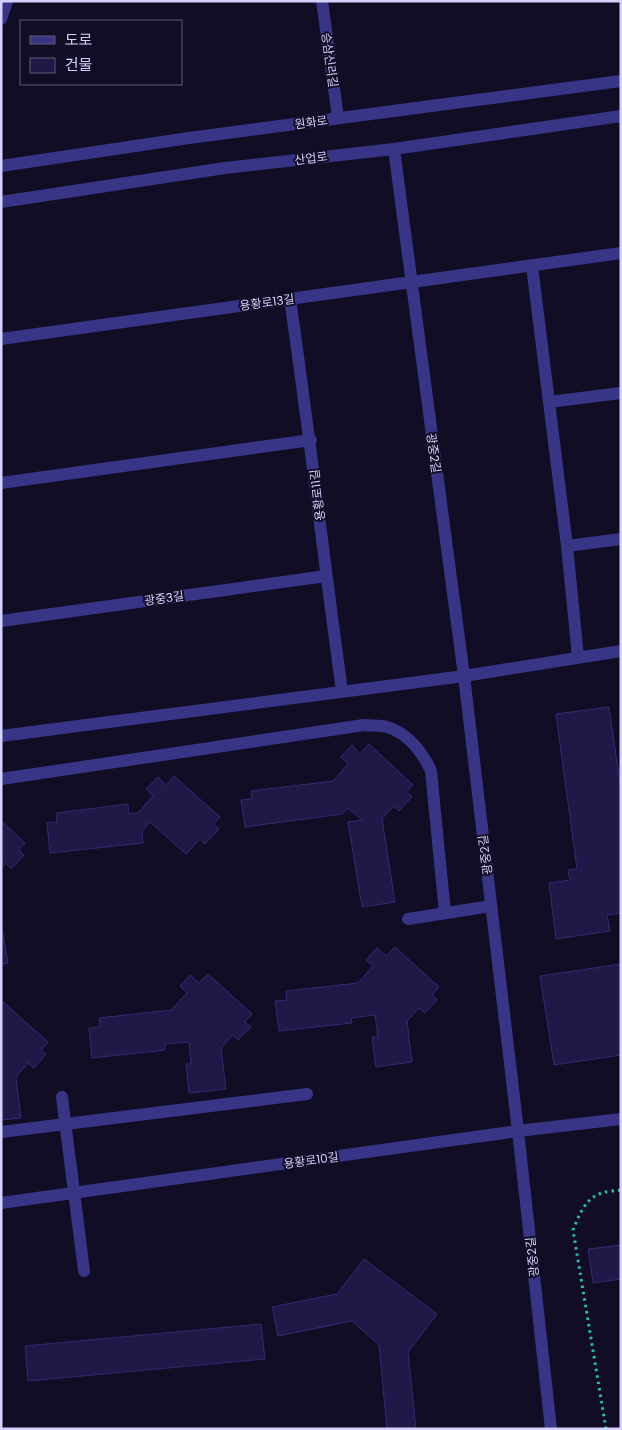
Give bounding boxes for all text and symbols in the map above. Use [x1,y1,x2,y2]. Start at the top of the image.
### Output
legend [20,20,182,85]
text: 도로 [65,29,93,50]
street label: 승삼신리길 [318,31,342,89]
text: 건물 [65,54,93,75]
street label: 원화로 [293,111,329,133]
street label: 산업로 [294,148,328,168]
street label: 용황로13길 [239,290,295,314]
street label: 광중2길 [423,432,445,474]
street label: 용황로11길 [305,468,329,522]
street label: 광중3길 [143,587,185,609]
street label: 광중2길 [474,834,496,876]
street label: 용황로10길 [282,1148,340,1172]
street label: 광중2길 [521,1236,543,1278]

